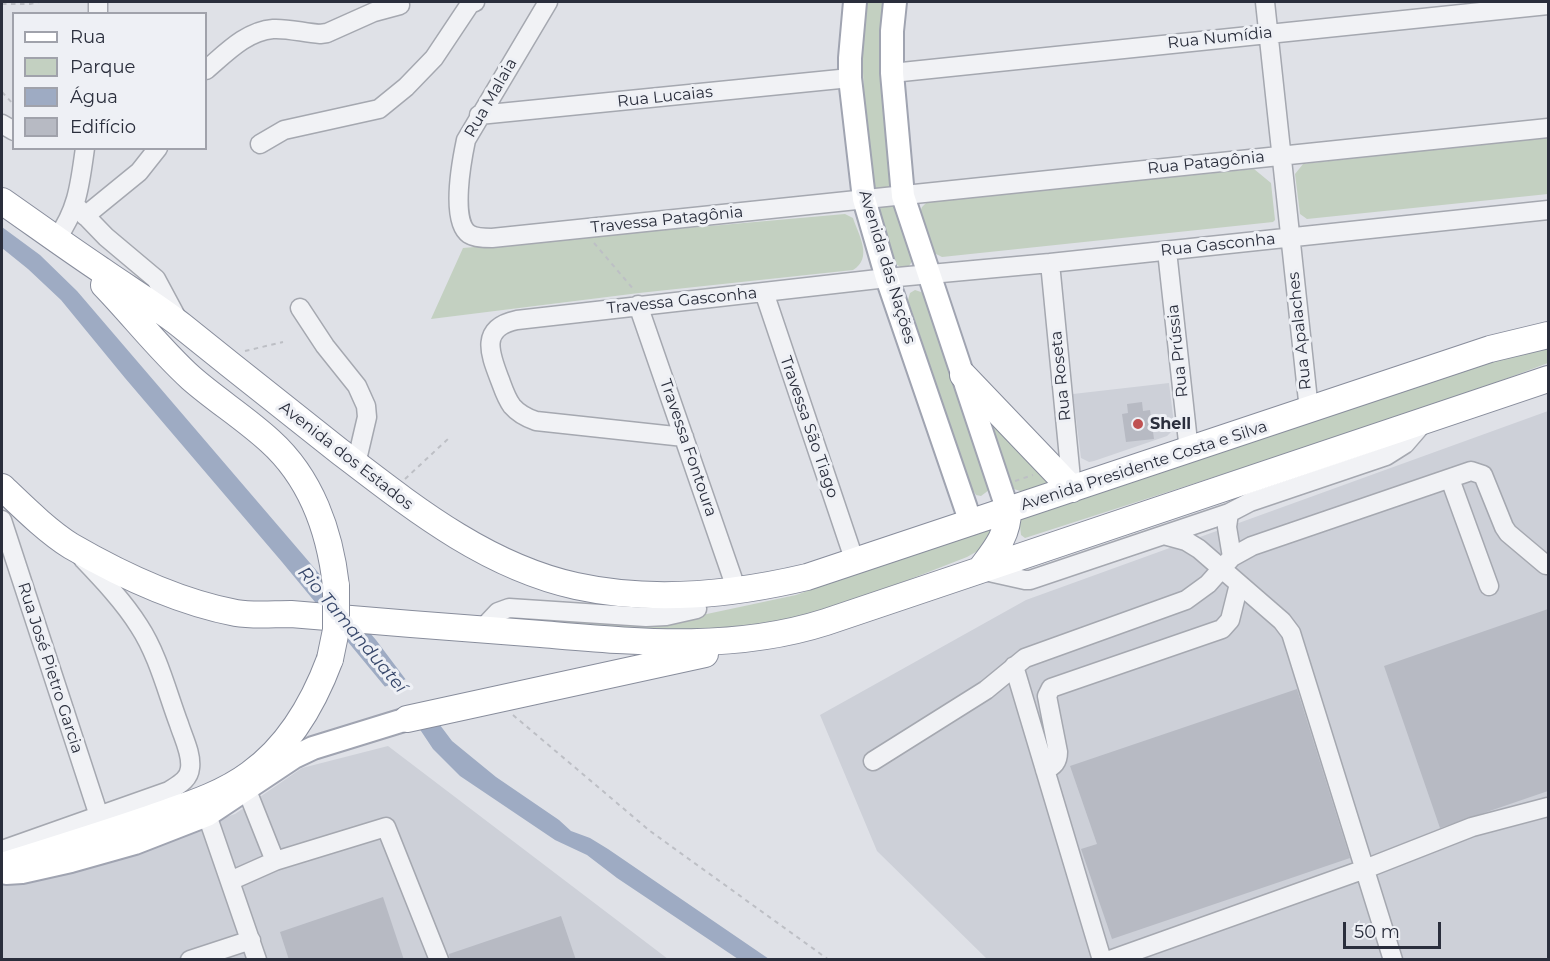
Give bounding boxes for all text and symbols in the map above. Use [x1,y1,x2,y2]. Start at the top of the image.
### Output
legend [12,12,207,150]
street label: Rua Numídia [1166,23,1274,53]
text: Rua [70,26,106,48]
street label: Rua Malaia [461,55,521,141]
text: Parque [70,56,135,78]
street label: Rua Lucaias [616,82,714,112]
text: Água [70,86,118,108]
text: Edifício [70,116,136,138]
street label: Rua Patagônia [1146,147,1266,179]
street label: Avenida das Nações [854,188,920,346]
street label: Travessa Patagônia [590,202,744,238]
street label: Rua Gasconha [1160,229,1276,261]
street label: Rua Apalaches [1284,271,1316,391]
street label: Travessa Gasconha [606,284,758,318]
street label: Rua Prússia [1164,303,1192,399]
street label: Rua Roseta [1047,330,1075,422]
street label: Travessa São Tiago [776,354,842,500]
street label: Travessa Fontoura [655,377,721,519]
street label: Avenida dos Estados [275,398,417,514]
place label: Shell [1150,414,1191,434]
street label: Avenida Presidente Costa e Silva [1018,417,1270,515]
marker: Shell [1131,417,1145,431]
water label: Rio Tamanduateí [293,563,411,697]
street label: Rua José Pietro Garcia [13,580,87,756]
scale bar [1346,910,1444,948]
text: 50 m [1354,921,1400,943]

